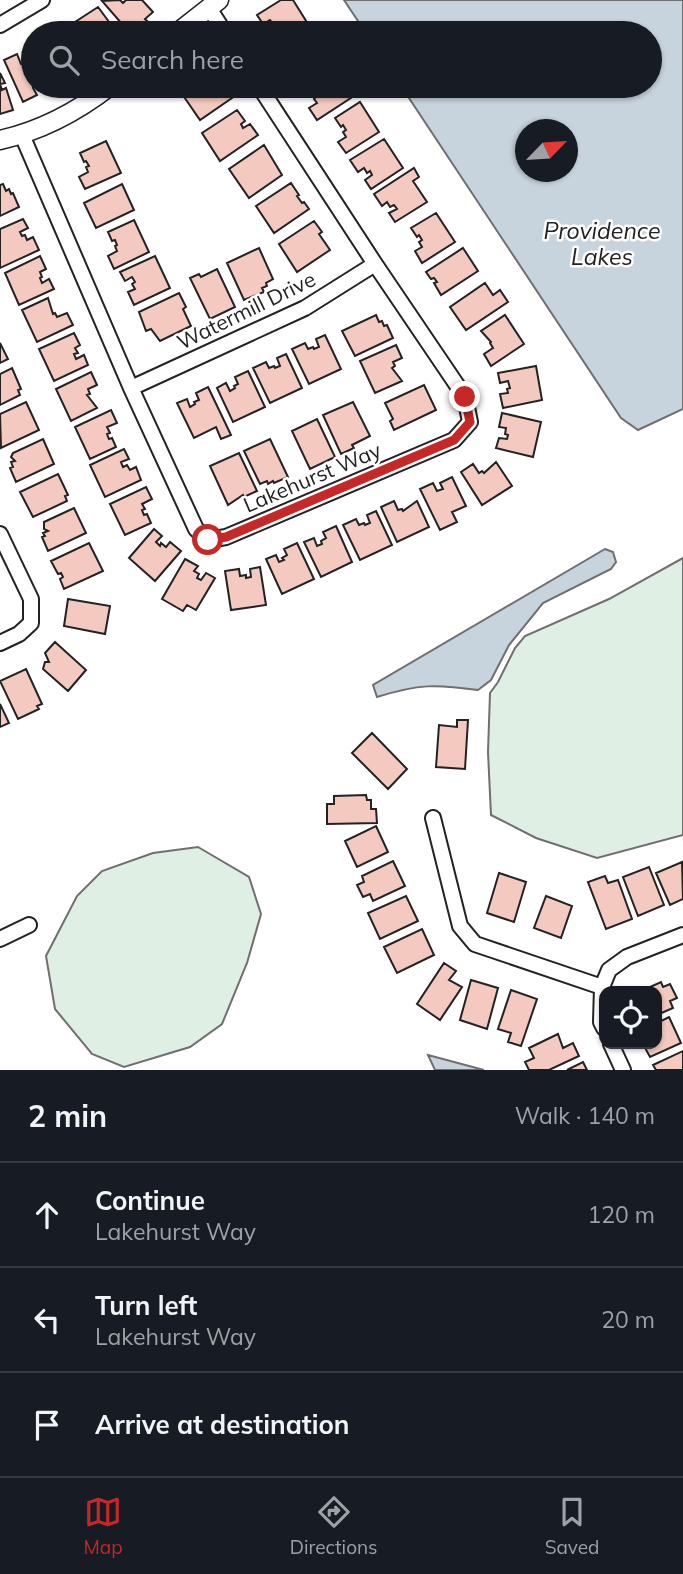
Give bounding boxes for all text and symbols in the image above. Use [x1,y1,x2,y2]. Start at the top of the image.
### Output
search box [21,21,662,98]
icon: search [45,41,83,79]
text: Search here [101,43,244,76]
north arrow [515,119,578,182]
water label: Providence Lakes [543,216,661,271]
street label: Watermill Drive [173,265,319,355]
route end [449,381,480,412]
street label: Lakehurst Way [239,436,385,518]
route start [192,524,223,555]
map controls [599,986,662,1049]
button: locate [599,986,662,1049]
text: 2 min [28,1097,107,1135]
text: Walk · 140 m [515,1101,655,1130]
text: Continue [95,1184,205,1217]
icon: ahead [28,1196,66,1234]
text: 120 m [587,1200,655,1229]
text: Lakehurst Way [95,1217,256,1246]
text: Turn left [95,1289,197,1322]
icon: left [28,1301,66,1339]
text: 20 m [601,1305,655,1334]
text: Lakehurst Way [95,1322,256,1351]
icon: arrive [28,1406,66,1444]
text: Arrive at destination [95,1408,350,1441]
tab: Map [84,1493,123,1559]
tab: Directions [290,1493,378,1559]
tab: Saved [545,1493,599,1559]

